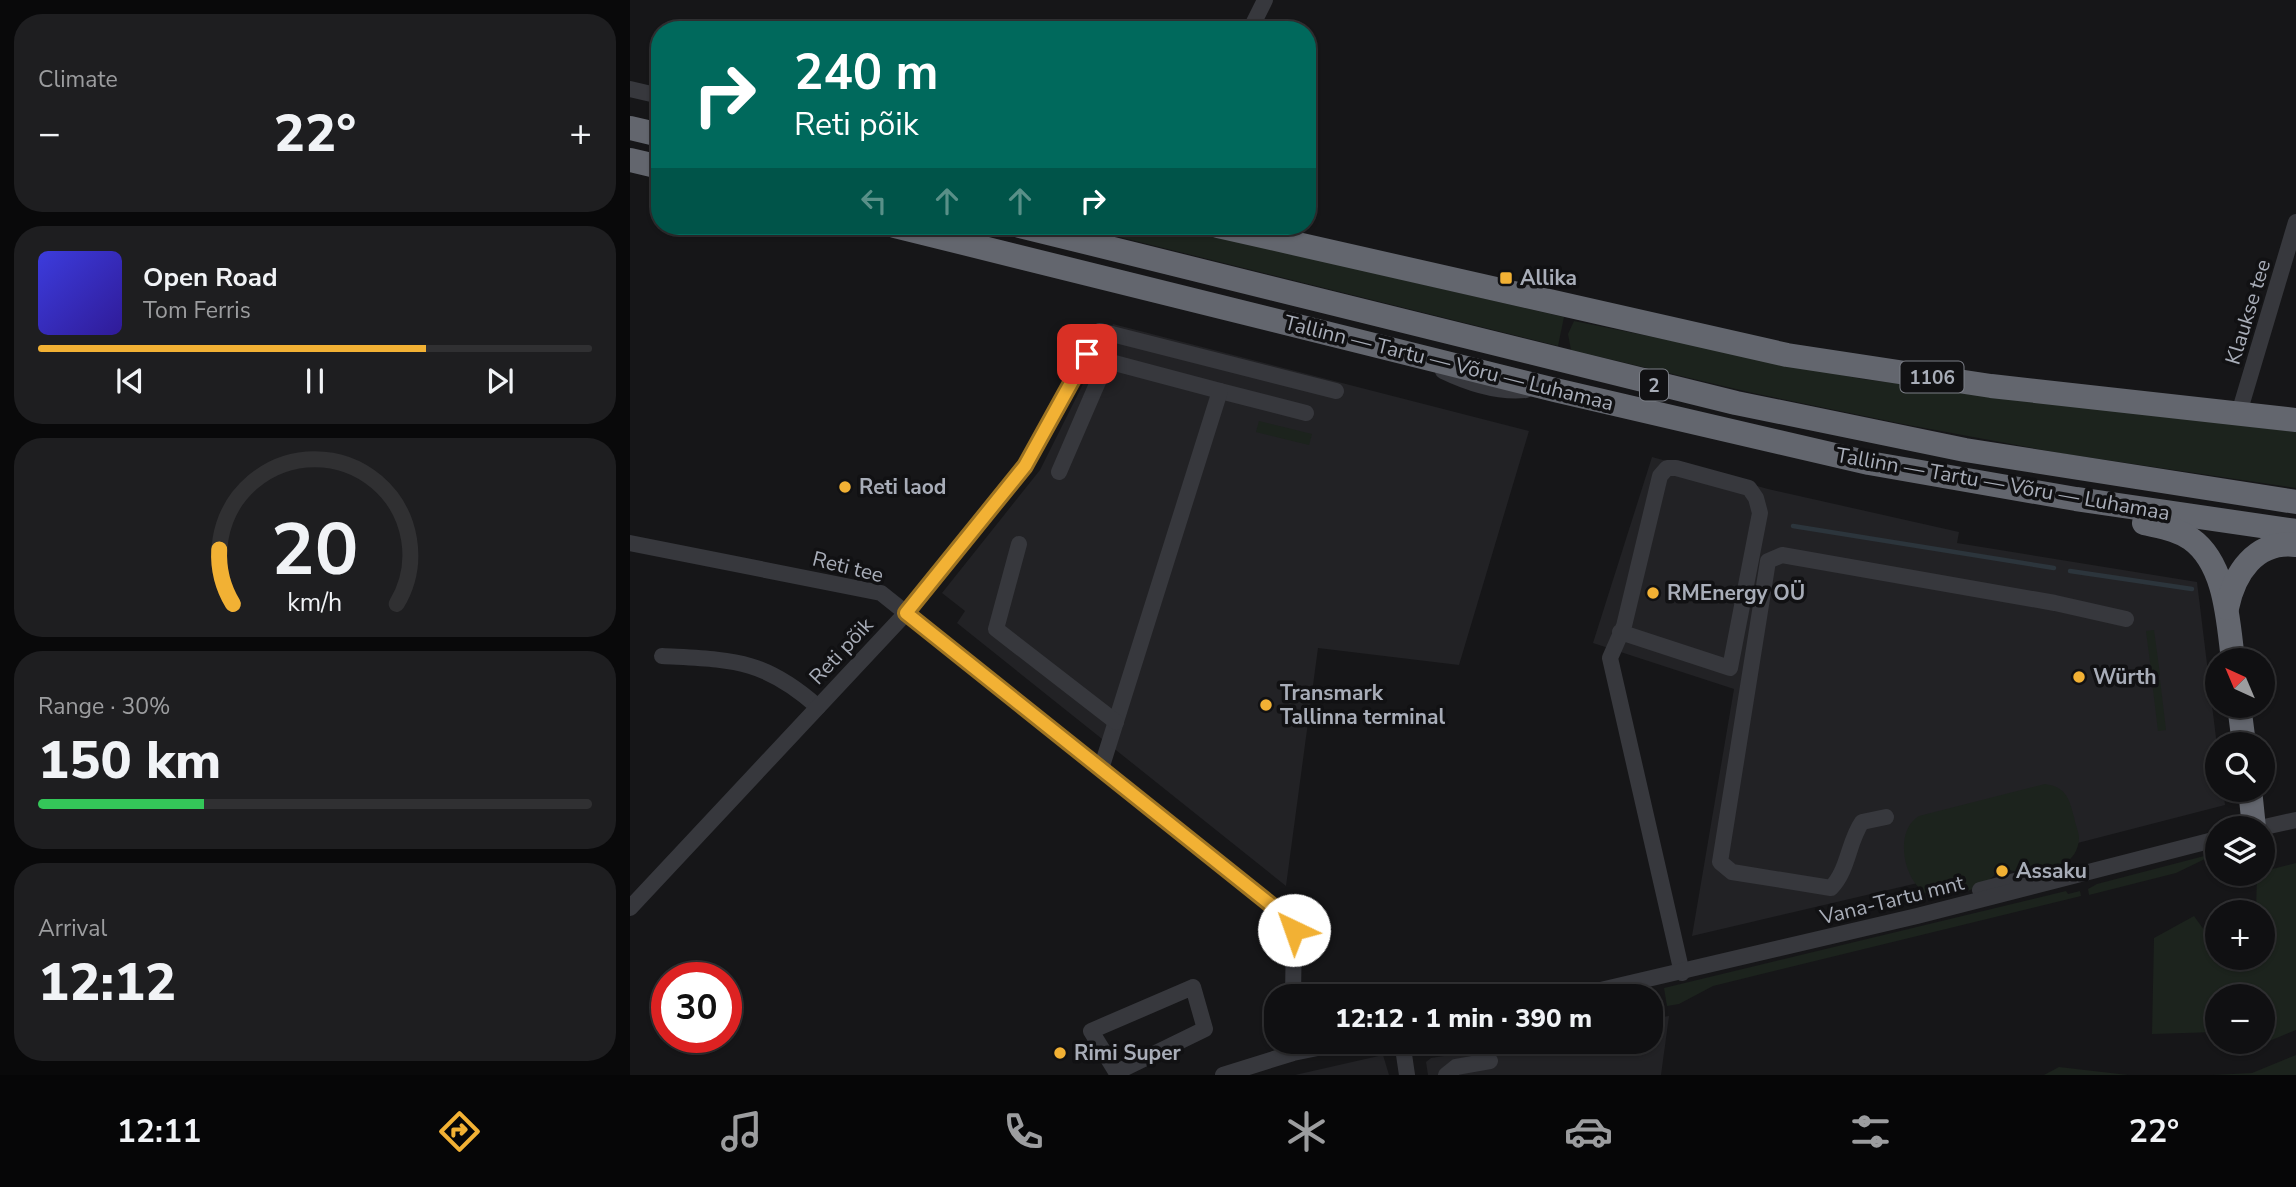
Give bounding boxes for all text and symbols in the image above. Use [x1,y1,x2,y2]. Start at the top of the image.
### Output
text: 240 m [794,39,938,106]
icon: right [679,49,770,140]
text: Climate [38,64,118,95]
text: 22° [274,98,356,169]
text: Reti põik [794,103,919,146]
text: − [38,108,61,159]
text: + [569,108,592,159]
icon: left [855,182,893,220]
icon: ahead [928,182,966,220]
icon: ahead [1001,182,1039,220]
icon: right [1074,182,1112,220]
street label: Klaukse tee [2219,256,2277,368]
text: Open Road [143,260,278,295]
place label: Allika [1520,264,1577,292]
marker: Allika [1498,270,1514,286]
text: Tom Ferris [143,295,251,326]
street label: Tallinn — Tartu — Võru — Luhamaa [1281,308,1617,418]
pin [1057,324,1117,384]
icon: arrive [1068,335,1106,373]
icon: previous [111,362,149,400]
icon: pause [296,362,334,400]
icon: next [481,362,519,400]
road number: 1106 [1900,362,1964,392]
road number: 2 [1640,370,1668,400]
street label: Tallinn — Tartu — Võru — Luhamaa [1834,441,2172,527]
place label: Reti laod [859,473,946,501]
marker: Reti laod [837,479,853,495]
text: 20 [271,500,359,600]
street label: Reti tee [810,545,886,589]
place label: RMEnergy OÜ [1667,579,1805,607]
text: km/h [287,585,343,619]
marker: RMEnergy OÜ [1645,585,1661,601]
street label: Reti põik [803,611,879,690]
north arrow [2205,648,2275,718]
map controls [2205,648,2275,1054]
place label: Würth [2093,663,2157,691]
marker: Würth [2071,669,2087,685]
place label: Transmark Tallinna terminal [1280,679,1445,731]
text: Range · 30% [38,691,170,722]
marker: Transmark Tallinna terminal [1258,697,1274,713]
text: 150 km [38,725,221,796]
button: search [2205,732,2275,802]
button: layers [2205,816,2275,886]
place label: Assaku [2016,857,2087,885]
marker: Assaku [1994,863,2010,879]
street label: Vana-Tartu mnt [1816,868,1968,932]
position arrow [1257,893,1331,967]
button: + [2205,900,2275,970]
text: Arrival [38,913,107,944]
text: 12:12 [38,947,176,1018]
speed limit sign: 30 [651,962,742,1053]
button: − [2205,984,2275,1054]
text: 12:12 · 1 min · 390 m [1335,1001,1592,1036]
place label: Rimi Super [1074,1039,1182,1067]
marker: Rimi Super [1052,1045,1068,1061]
icon: directions [435,1107,484,1156]
icon: music [717,1107,766,1156]
icon: phone [999,1107,1048,1156]
icon: climate [1282,1107,1331,1156]
icon: car [1564,1107,1613,1156]
icon: filters [1846,1107,1895,1156]
text: 12:11 [117,1110,201,1153]
text: 22° [2129,1110,2179,1153]

